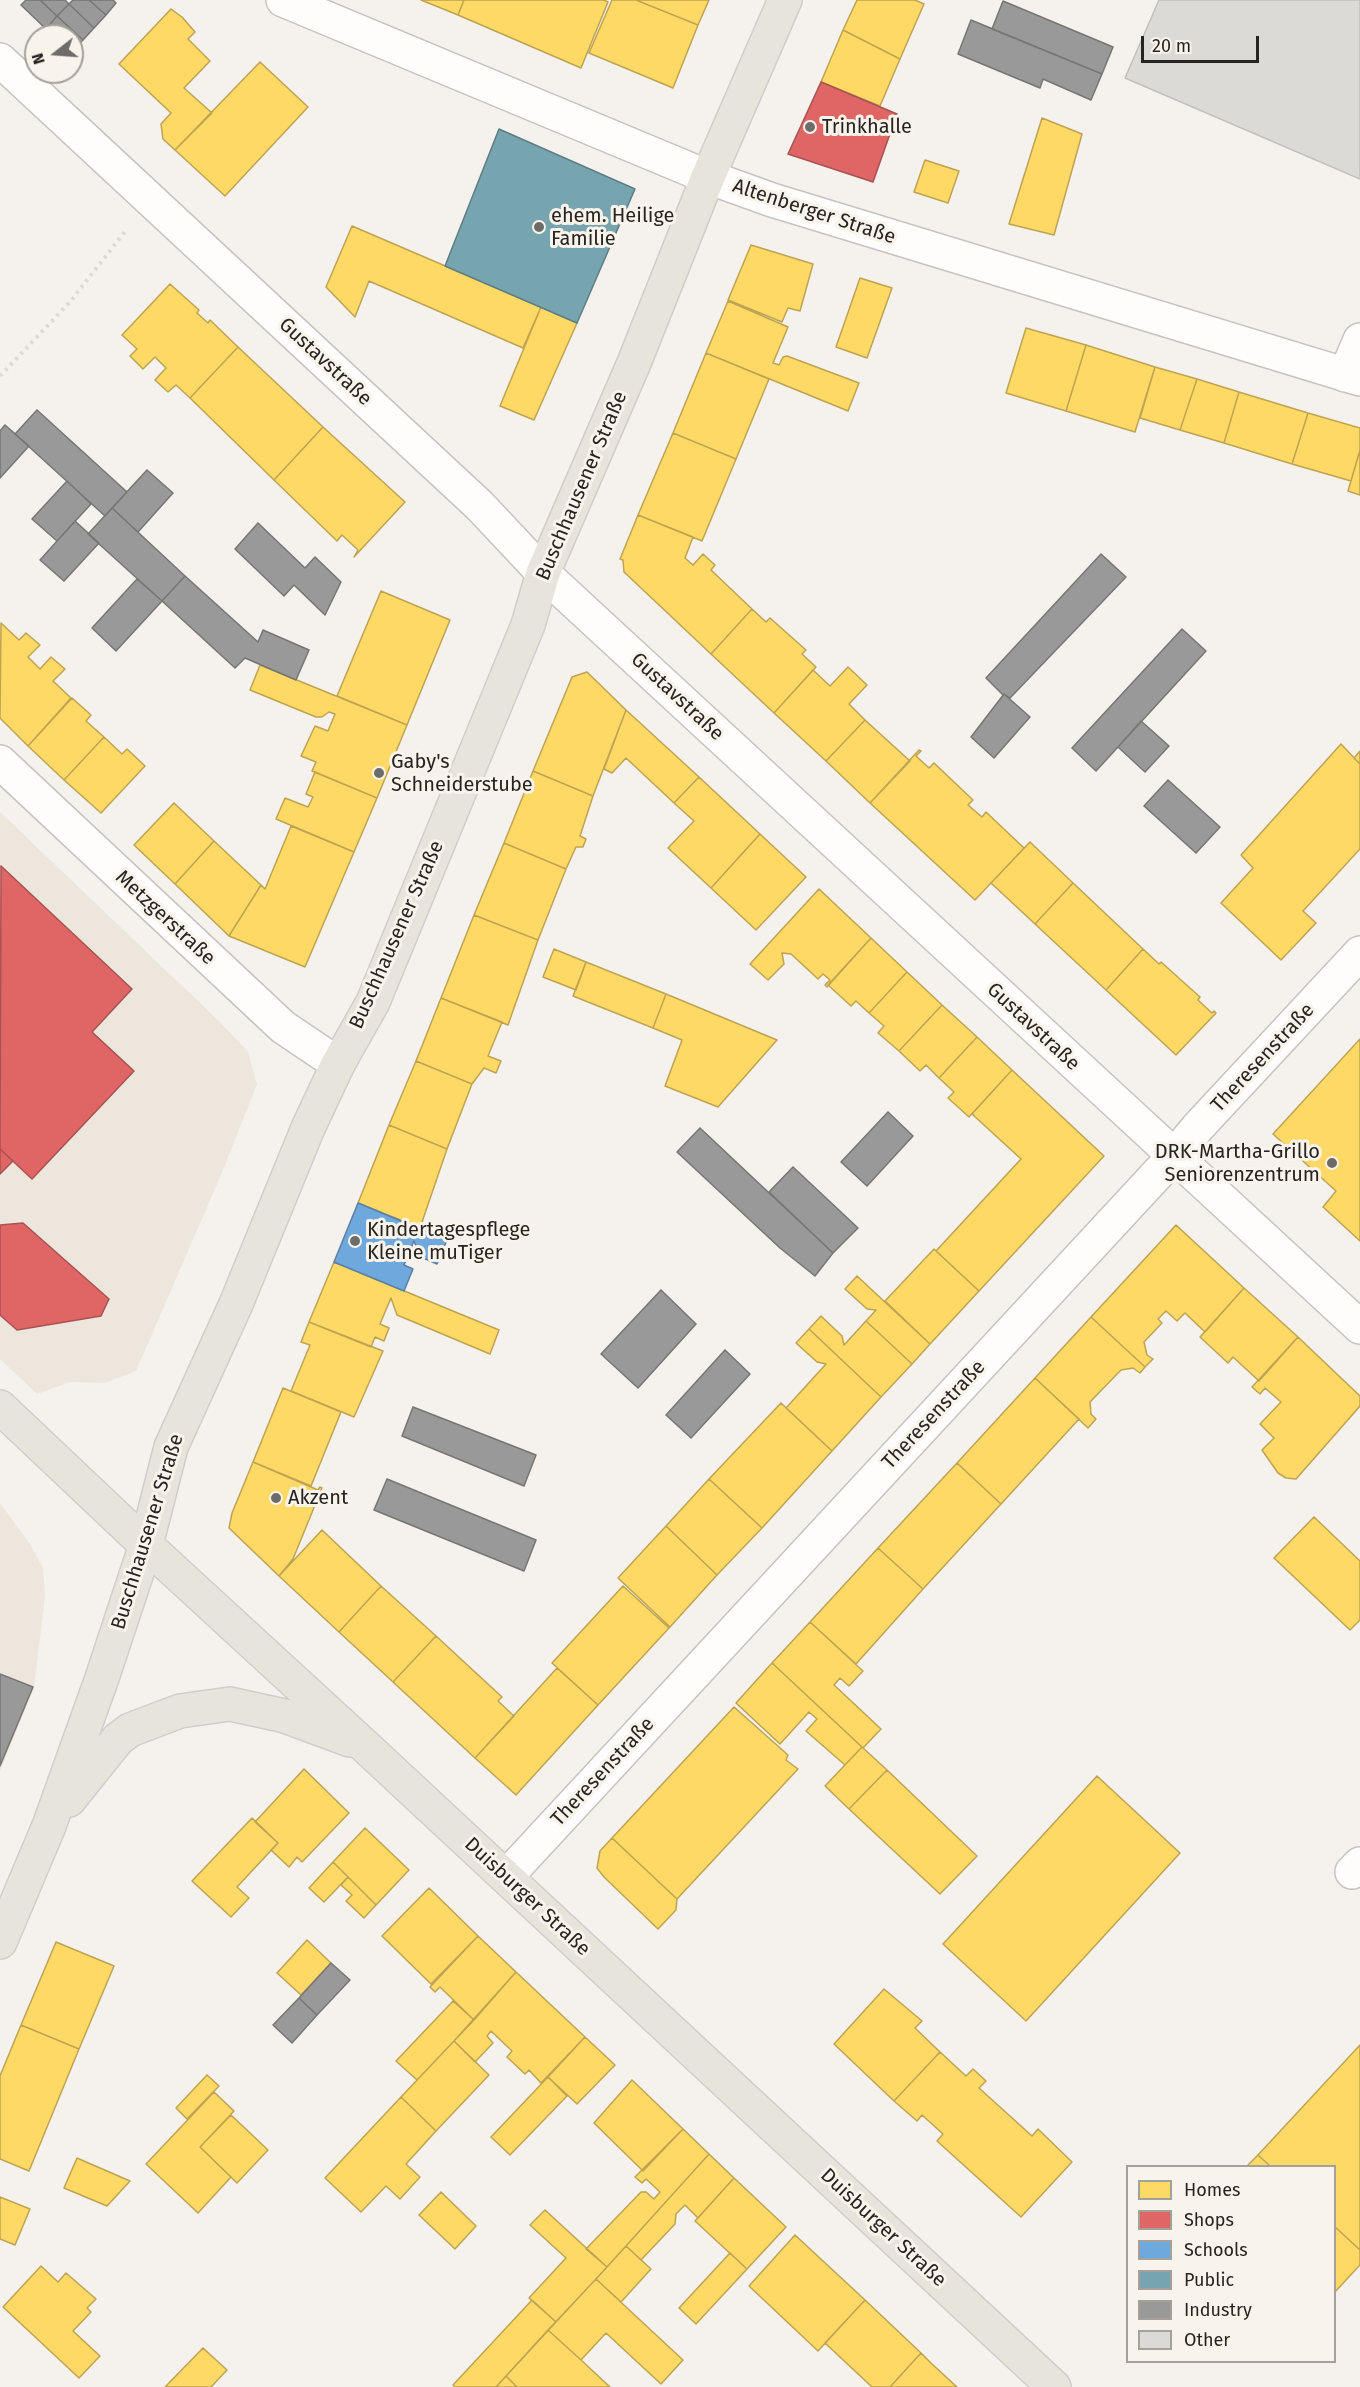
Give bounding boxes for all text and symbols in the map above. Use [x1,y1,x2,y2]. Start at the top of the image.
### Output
north arrow [24,24,84,84]
scale bar [1144,24,1262,62]
text: 20 m [1152,35,1191,57]
text: N [28,51,49,67]
place label: Trinkhalle [822,115,912,139]
marker: Trinkhalle [803,120,817,134]
street label: Altenberger Straße [730,174,898,250]
place label: ehem. Heilige Familie [551,204,674,251]
marker: ehem. Heilige Familie [532,220,546,234]
street label: Gustavstraße [274,313,376,411]
street label: Buschhausener Straße [531,388,633,584]
street label: Gustavstraße [626,648,728,746]
place label: Gaby's Schneiderstube [391,750,533,797]
marker: Gaby's Schneiderstube [372,766,386,780]
street label: Buschhausener Straße [345,837,449,1033]
street label: Metzgerstraße [110,866,220,970]
street label: Gustavstraße [982,978,1084,1076]
street label: Theresenstraße [1206,999,1320,1117]
place label: DRK-Martha-Grillo Seniorenzentrum [1155,1140,1320,1187]
marker: DRK-Martha-Grillo Seniorenzentrum [1325,1156,1339,1170]
place label: Kindertagespflege Kleine muTiger [367,1218,530,1265]
marker: Kindertagespflege Kleine muTiger [348,1234,362,1248]
street label: Theresenstraße [877,1356,991,1474]
street label: Buschhausener Straße [107,1431,189,1633]
place label: Akzent [288,1486,348,1510]
marker: Akzent [269,1491,283,1505]
street label: Theresenstraße [546,1713,660,1831]
street label: Duisburger Straße [459,1833,595,1961]
street label: Duisburger Straße [815,2164,951,2292]
legend [1126,2165,1336,2363]
text: Homes [1184,2179,1240,2201]
text: Shops [1184,2209,1234,2231]
text: Schools [1184,2239,1248,2261]
text: Public [1184,2269,1234,2291]
text: Industry [1184,2299,1252,2321]
text: Other [1184,2329,1230,2351]

